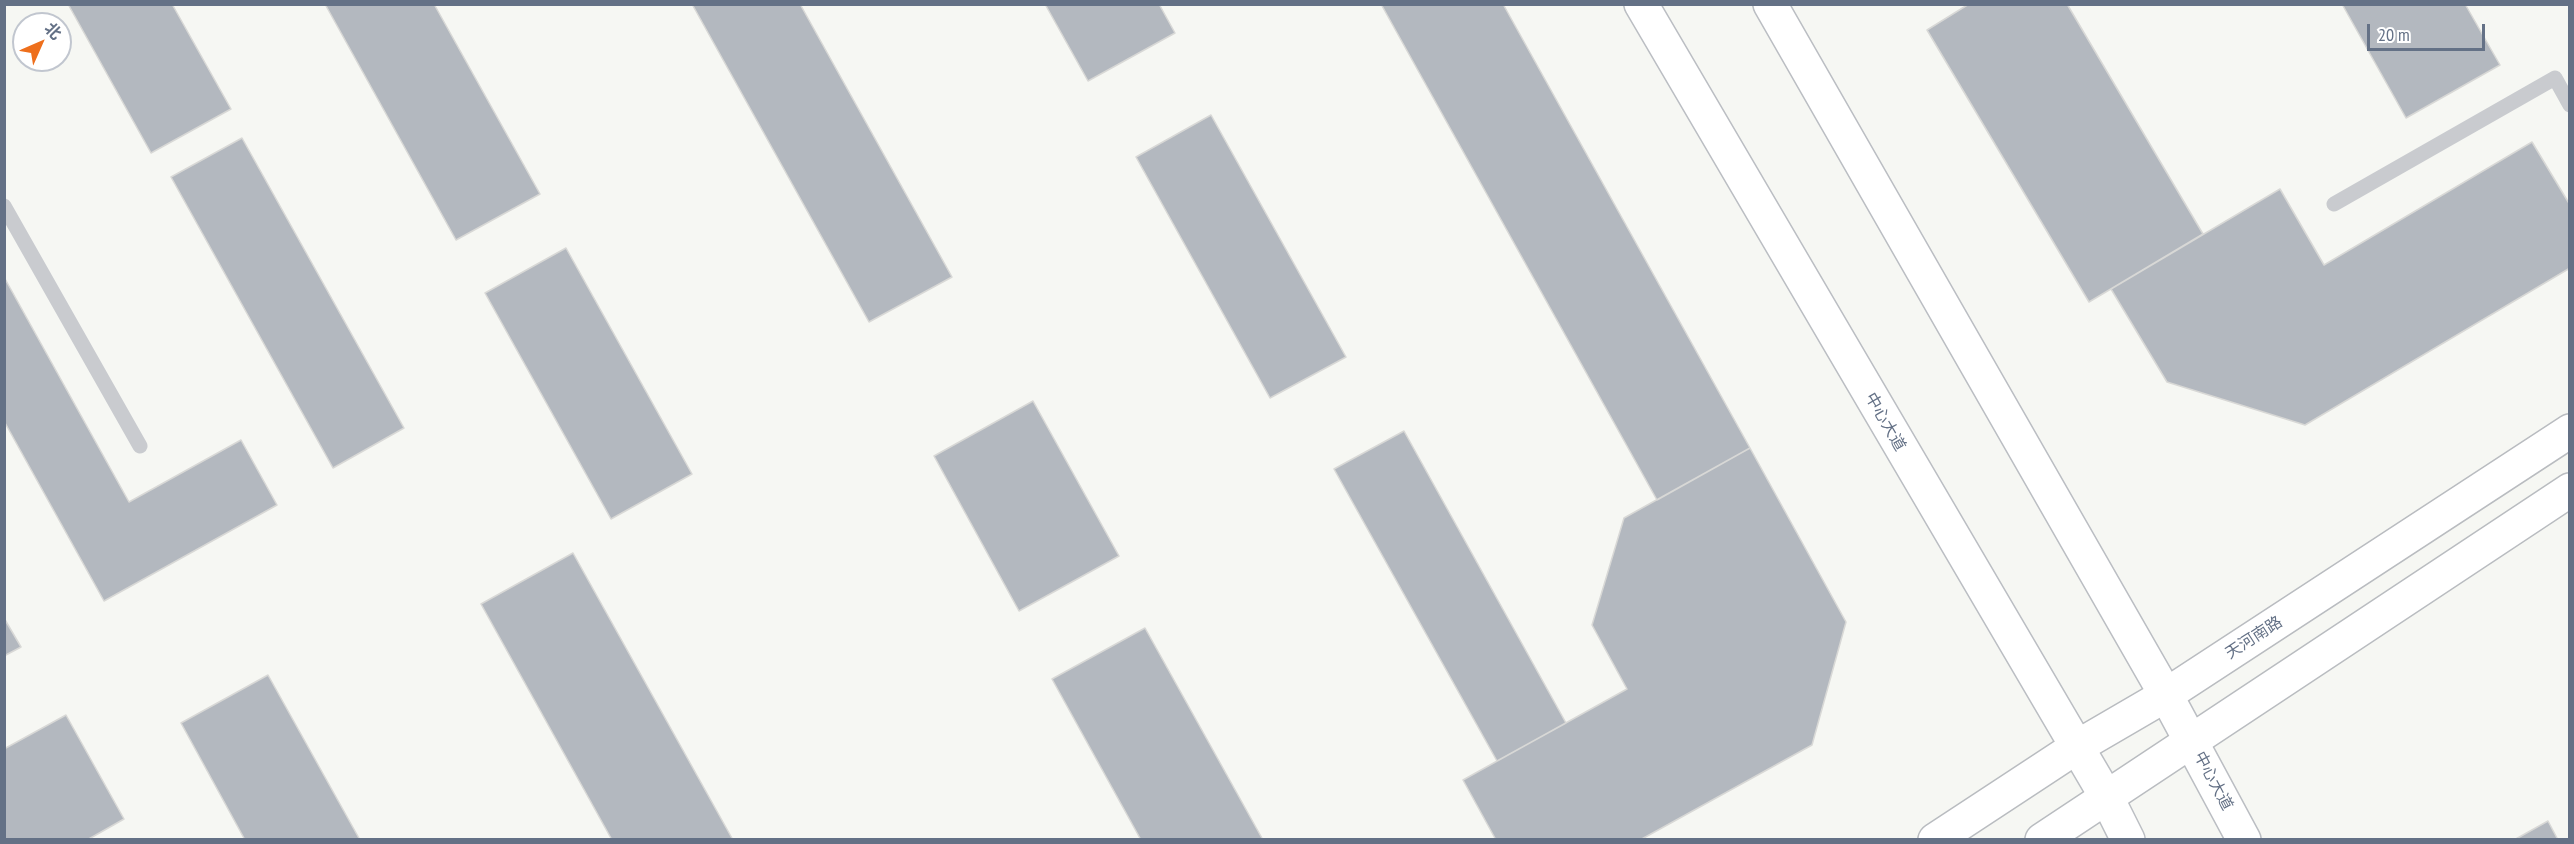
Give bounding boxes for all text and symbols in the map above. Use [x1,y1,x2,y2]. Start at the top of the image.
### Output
north arrow [12,12,72,72]
scale bar [2370,12,2488,50]
text: 北 [41,18,66,43]
text: 20 m [2378,23,2410,46]
street label: 中心大道 [1861,389,1909,455]
street label: 天河南路 [2222,613,2286,663]
street label: 中心大道 [2190,748,2236,814]

